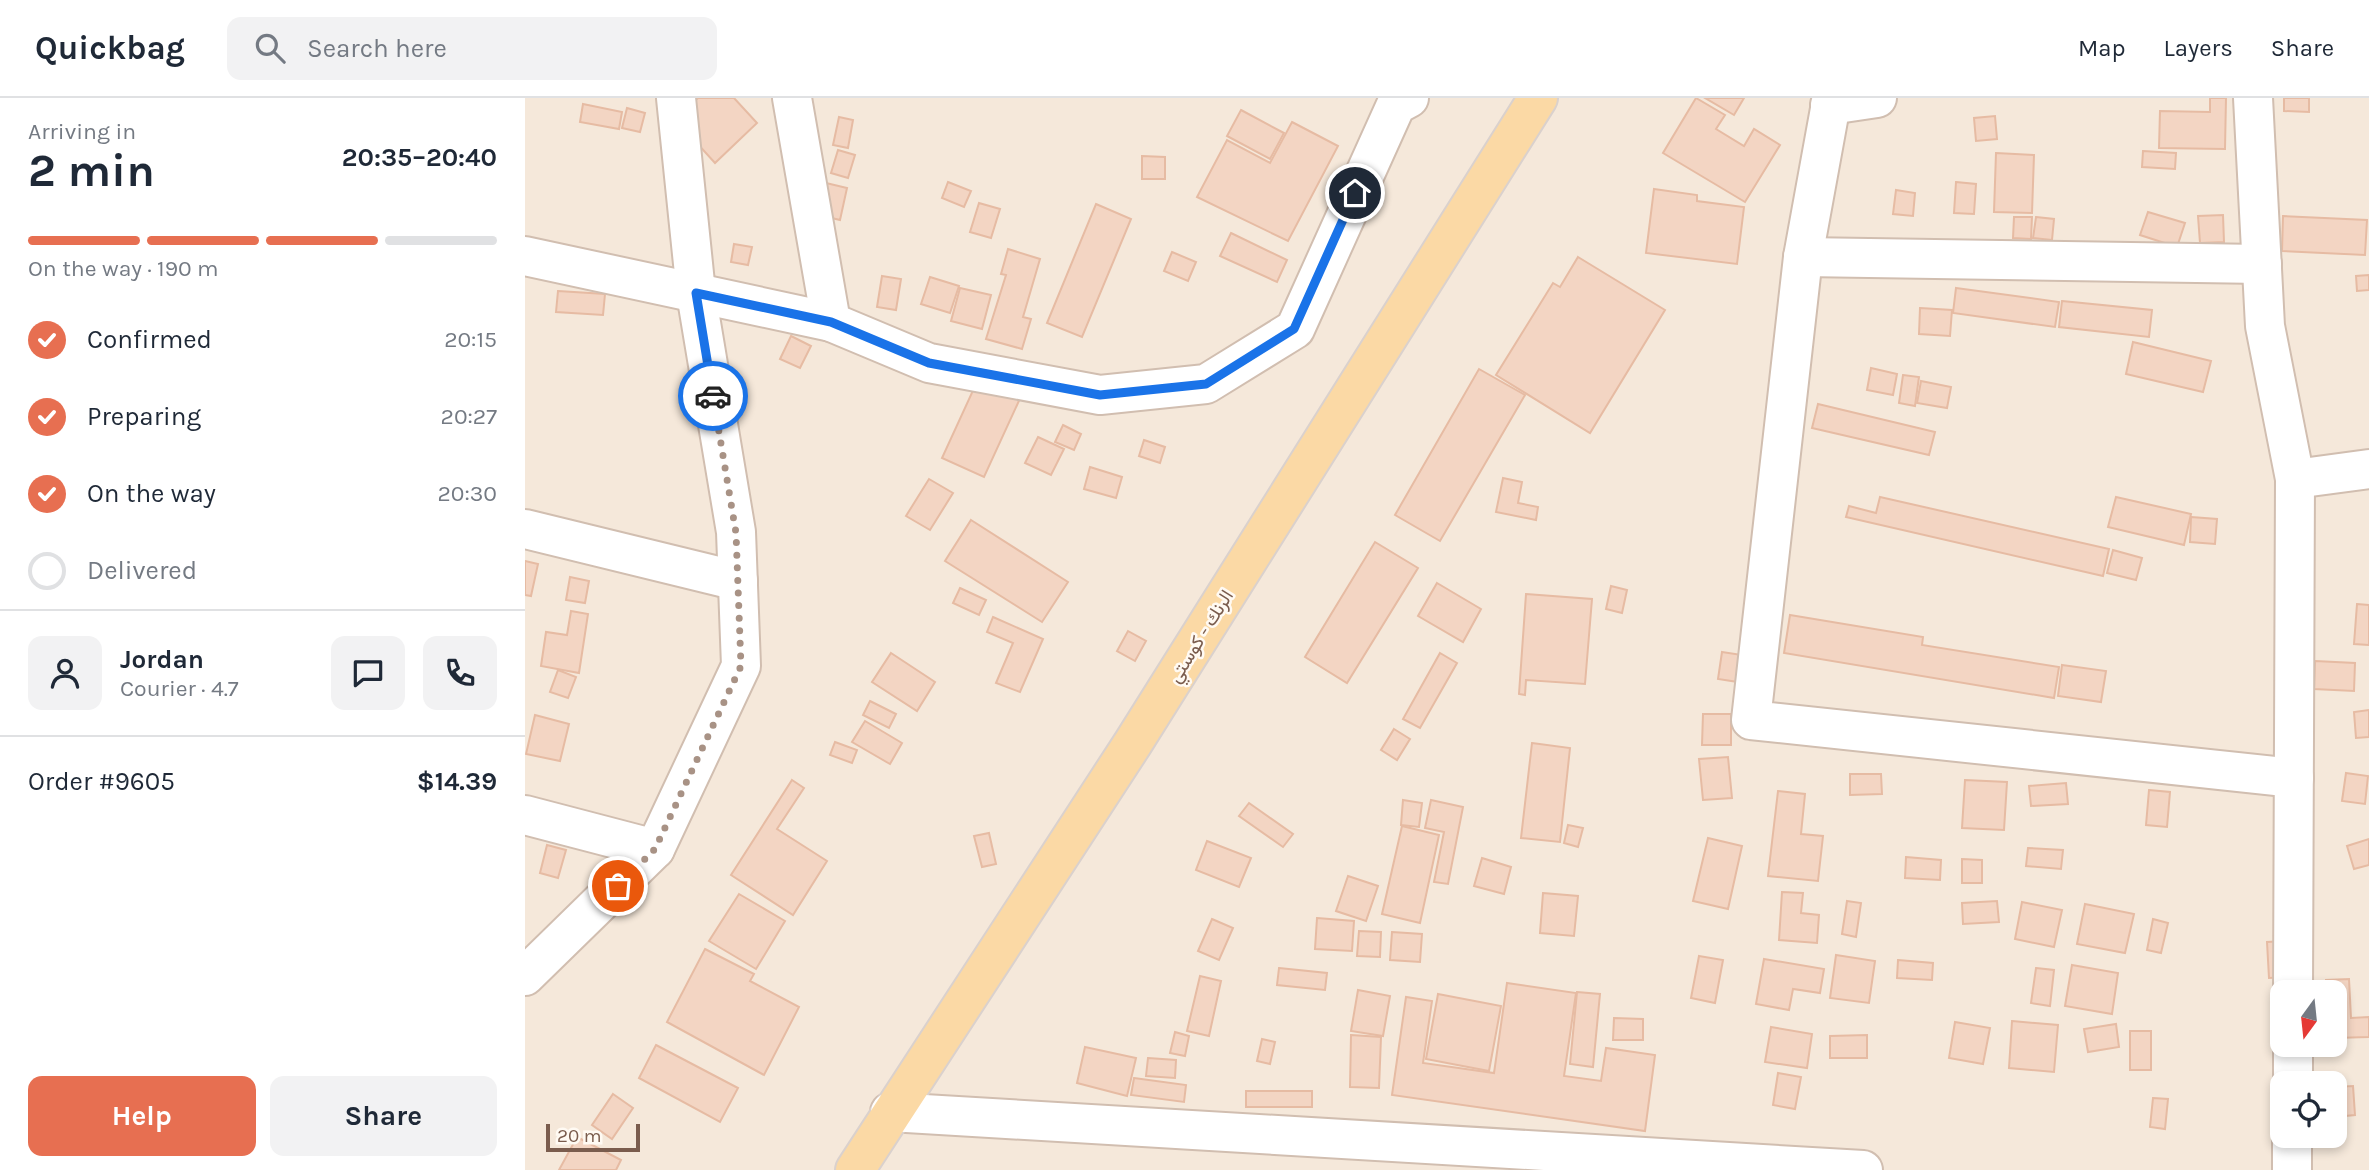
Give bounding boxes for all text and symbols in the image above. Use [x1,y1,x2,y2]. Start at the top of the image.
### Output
search box [227,17,717,80]
text: Quickbag [35,29,185,67]
icon: search [251,29,289,67]
text: Search here [307,33,447,64]
text: Map [2078,34,2126,62]
text: Layers [2164,34,2233,62]
text: Share [2271,34,2334,62]
text: Arriving in [28,118,136,145]
text: 20:35–20:40 [342,142,497,173]
text: 2 min [28,144,155,198]
pin [1325,163,1385,223]
icon: home [1336,174,1374,212]
text: On the way · 190 m [28,255,219,282]
icon: check [28,321,66,359]
text: Confirmed [87,324,212,355]
text: 20:15 [444,326,497,353]
courier [678,361,748,431]
icon: car [694,377,732,415]
icon: check [28,398,66,436]
text: Preparing [87,401,201,432]
text: 20:27 [441,403,497,430]
icon: check [28,475,66,513]
text: On the way [87,478,216,509]
text: 20:30 [437,480,497,507]
text: Delivered [87,555,197,586]
street label: الرنك - كوستي [1164,586,1241,689]
button: person [28,636,102,710]
button: chat [331,636,405,710]
button: phone [423,636,497,710]
text: Jordan [120,644,204,675]
text: Courier · 4.7 [120,675,239,702]
text: Order #9605 [28,766,175,797]
text: $14.39 [417,766,497,797]
pin [588,856,648,916]
icon: bag [599,867,637,905]
north arrow [2270,980,2347,1057]
map controls [2270,980,2347,1148]
button: locate [2270,1071,2347,1148]
button: Help [28,1076,256,1156]
button: Share [270,1076,497,1156]
scale bar [546,1121,641,1153]
text: 20 m [557,1125,602,1147]

